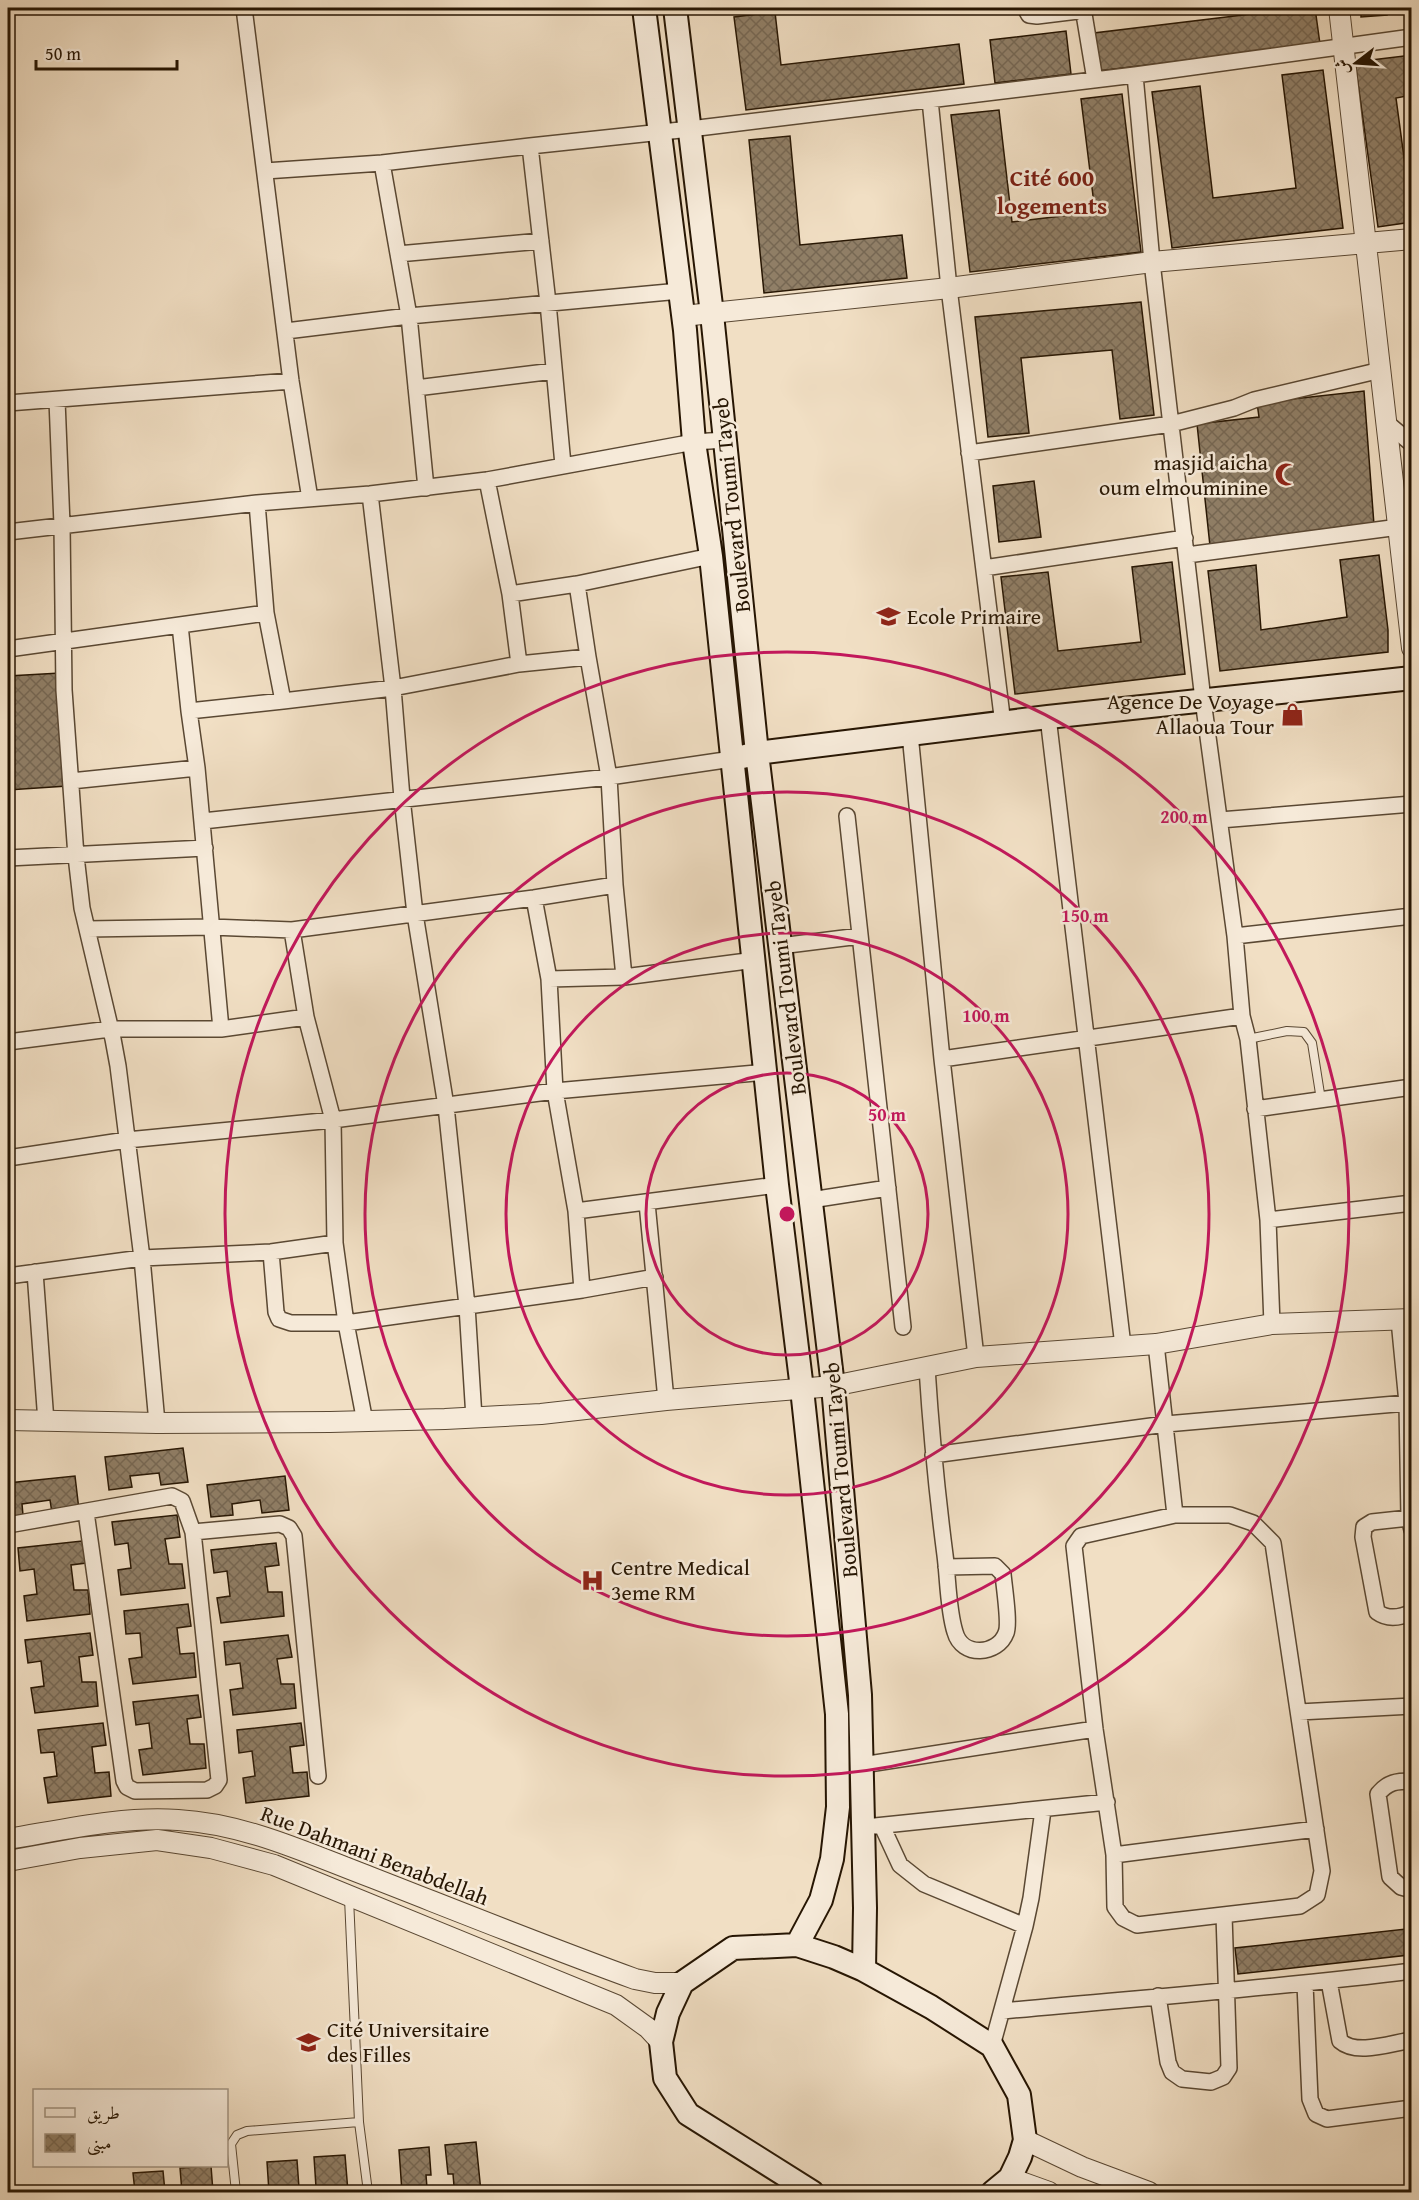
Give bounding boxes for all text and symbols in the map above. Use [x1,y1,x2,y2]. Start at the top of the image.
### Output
scale bar [36,33,177,71]
north arrow [1326,33,1386,93]
text: 50 m [45,40,81,67]
text: ش [1328,56,1355,78]
district label: Cité 600 logements [997,160,1107,223]
street label: Boulevard Toumi Tayeb [704,396,758,614]
place label: masjid aicha oum elmouminine [1099,446,1269,503]
mosque icon: masjid aicha oum elmouminine [1273,462,1299,488]
place label: Ecole Primaire [907,600,1041,632]
school or university icon: Ecole Primaire [876,603,902,629]
place label: Agence De Voyage Allaoua Tour [1107,685,1274,742]
shop icon: Agence De Voyage Allaoua Tour [1279,701,1305,727]
text: 200 m [1160,803,1208,830]
street label: Boulevard Toumi Tayeb [756,879,814,1097]
text: 150 m [1061,902,1109,929]
text: 100 m [962,1002,1010,1029]
text: 50 m [868,1101,907,1128]
centre of rings [777,1204,797,1224]
street label: Boulevard Toumi Tayeb [815,1361,865,1579]
place label: Centre Medical 3eme RM [611,1551,750,1608]
hospital icon: Centre Medical 3eme RM [580,1567,606,1593]
street label: Rue Dahmani Benabdellah [256,1797,494,1913]
place label: Cité Universitaire des Filles [327,2013,489,2070]
school or university icon: Cité Universitaire des Filles [296,2029,322,2055]
legend [33,2089,228,2167]
text: طريق [87,2099,120,2126]
text: مبنى [87,2129,112,2156]

